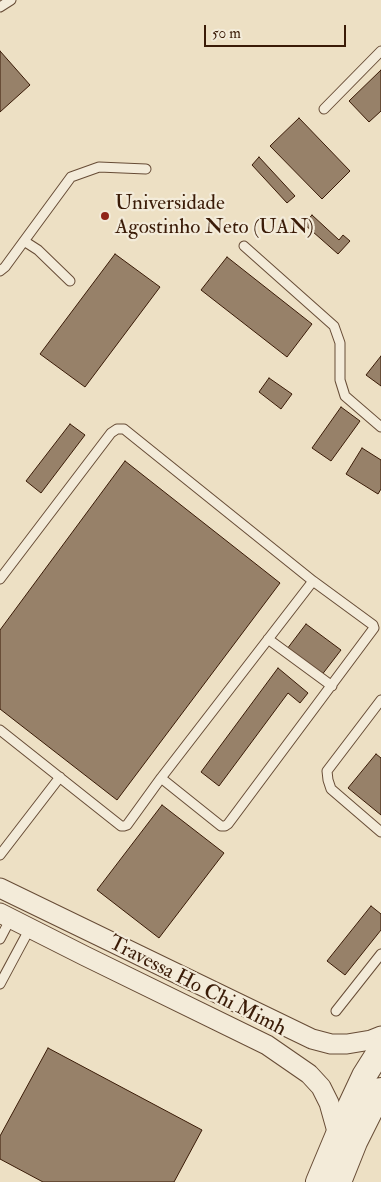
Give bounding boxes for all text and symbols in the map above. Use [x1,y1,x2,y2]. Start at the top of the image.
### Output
scale bar [206,15,348,47]
text: 50 m [212,24,241,43]
place label: Universidade Agostinho Neto (UAN) [115,191,314,241]
marker: Universidade Agostinho Neto (UAN) [99,210,111,222]
street label: Travessa Ho Chi Mimh [104,931,290,1043]

